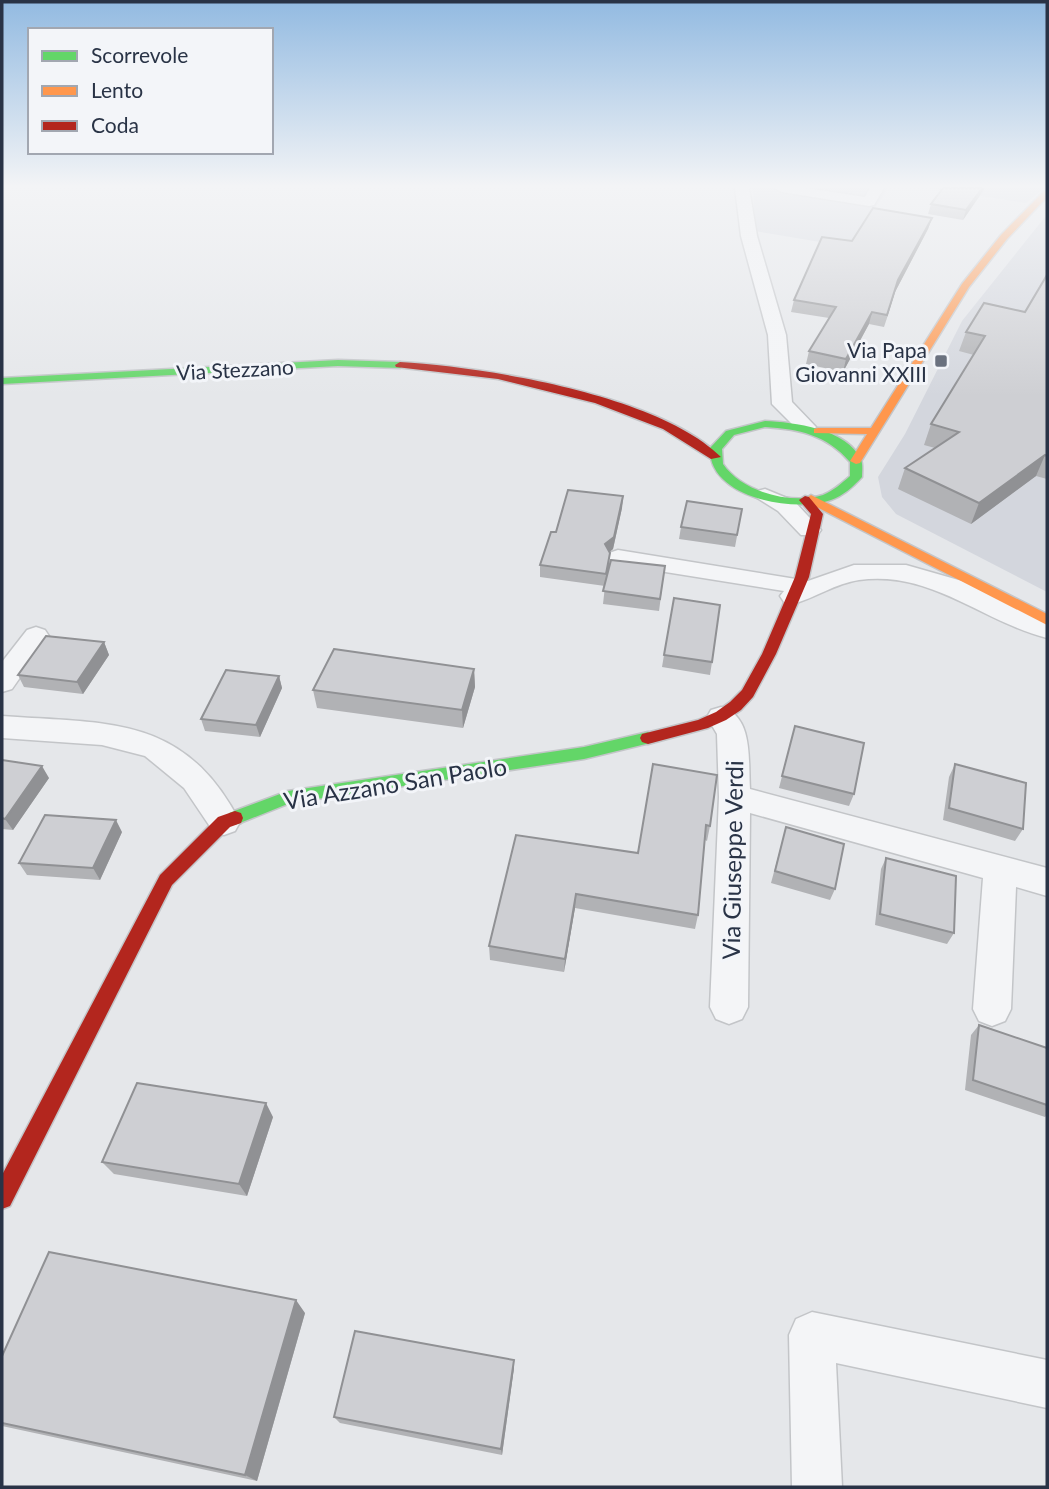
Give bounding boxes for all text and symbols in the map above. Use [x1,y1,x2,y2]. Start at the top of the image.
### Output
legend [28,28,273,154]
text: Scorrevole [91,42,188,67]
text: Lento [91,77,143,102]
text: Coda [91,112,139,137]
place label: Via Papa Giovanni XXIII [795,337,927,386]
street label: Via Stezzano [176,353,294,385]
marker: Via Papa Giovanni XXIII [933,353,949,369]
street label: Via Azzano San Paolo [281,751,509,815]
street label: Via Giuseppe Verdi [716,760,748,960]

